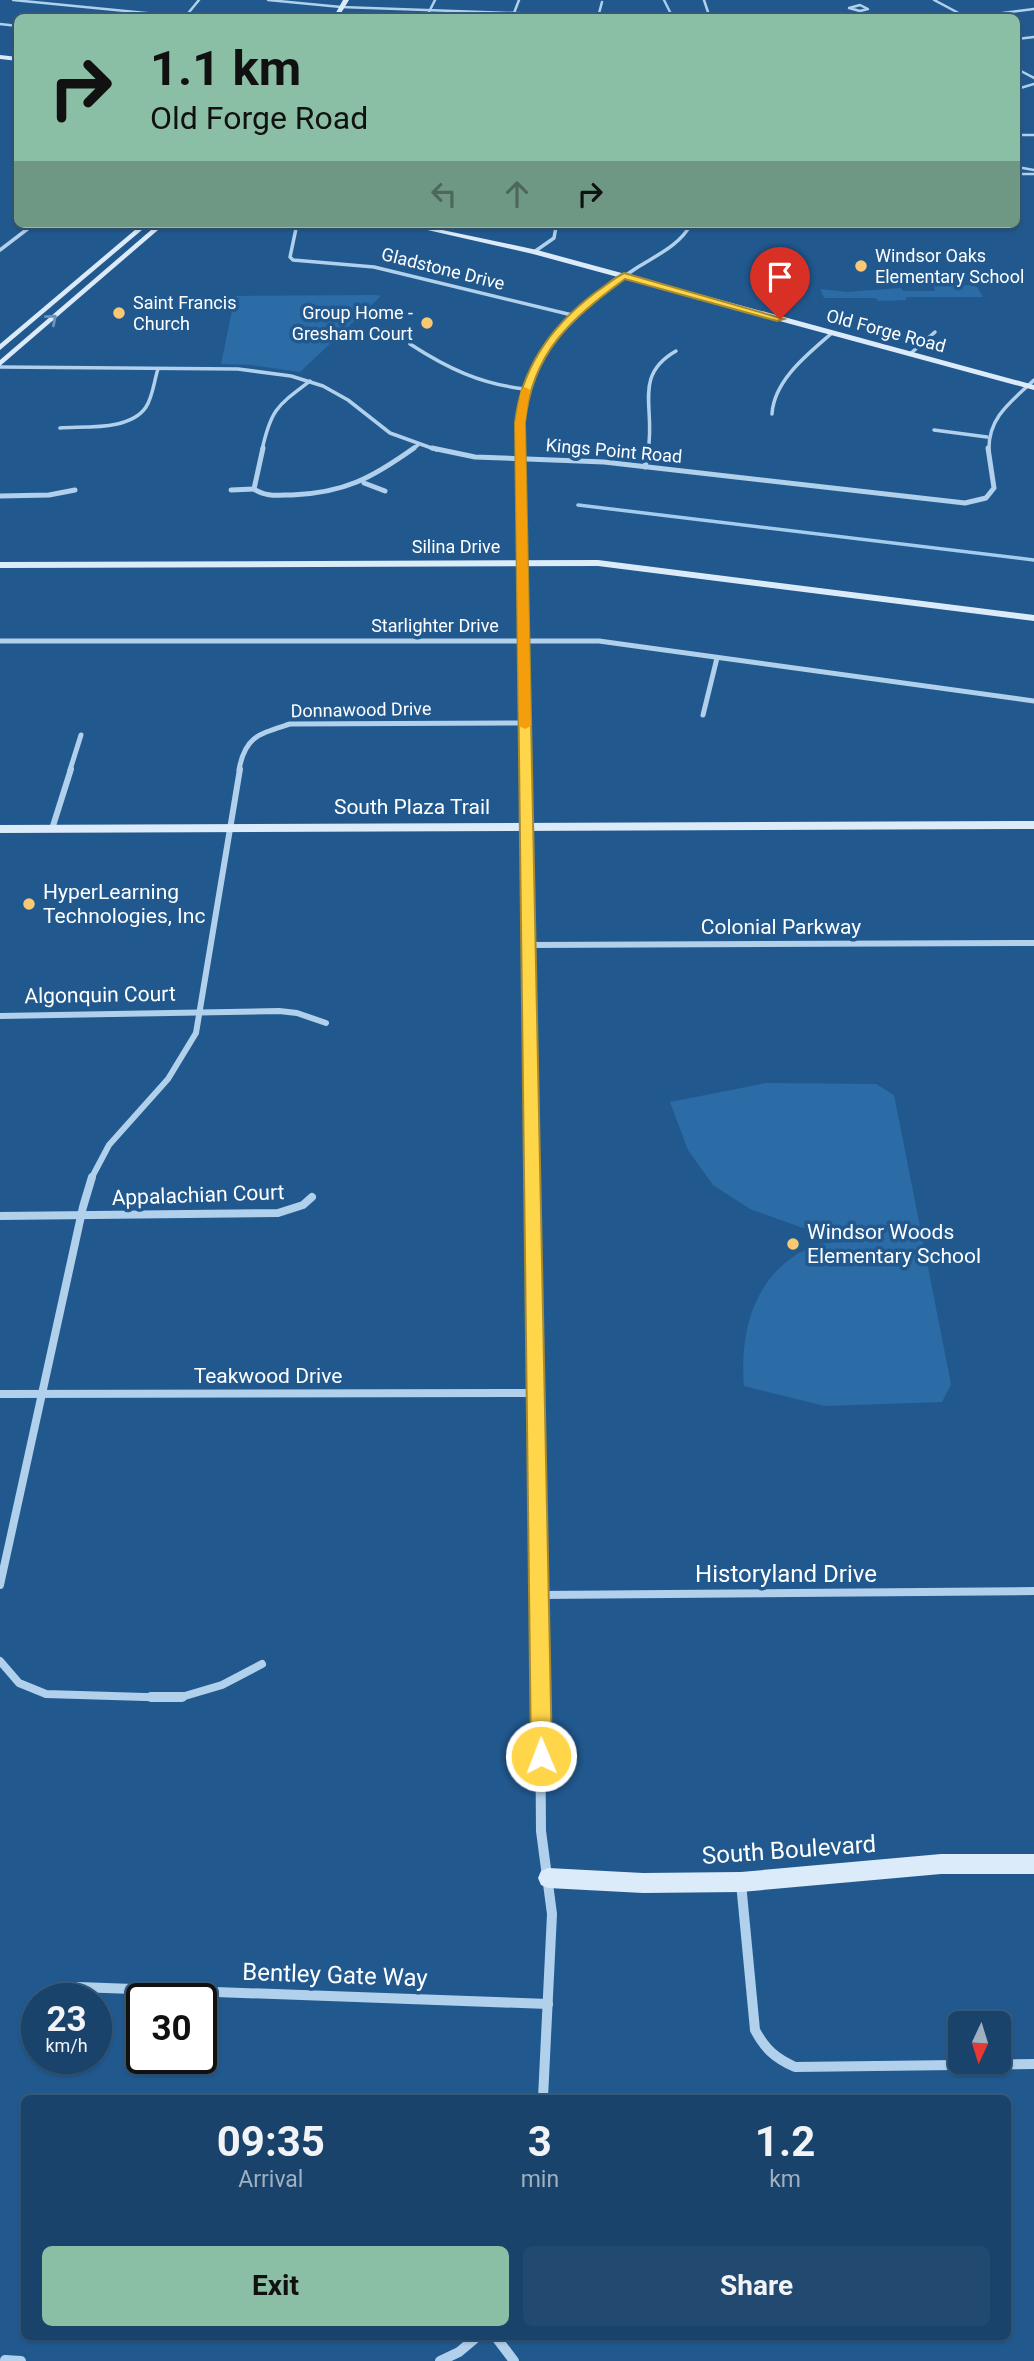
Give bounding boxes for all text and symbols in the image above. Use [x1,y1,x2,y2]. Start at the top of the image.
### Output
text: 1.1 km [150,40,301,97]
icon: right [35,42,126,133]
text: Old Forge Road [150,99,368,137]
icon: left [425,175,463,213]
icon: ahead [498,175,536,213]
icon: right [571,175,609,213]
street label: Gladstone Drive [379,243,507,294]
place label: Windsor Oaks Elementary School [875,245,1024,287]
pin [750,247,810,319]
icon: arrive [761,258,799,296]
marker: Windsor Oaks Elementary School [853,258,869,274]
place label: Saint Francis Church [133,292,236,334]
place label: Group Home - Gresham Court [292,302,413,344]
street label: Old Forge Road [824,304,948,357]
marker: Saint Francis Church [111,305,127,321]
one-way arrow [43,315,56,327]
marker: Group Home - Gresham Court [419,315,435,331]
street label: Kings Point Road [545,434,683,467]
street label: Silina Drive [412,536,500,557]
street label: Starlighter Drive [371,615,499,636]
street label: Donnawood Drive [290,698,432,721]
street label: South Plaza Trail [334,795,490,819]
place label: HyperLearning Technologies, Inc [43,880,205,928]
marker: HyperLearning Technologies, Inc [21,896,37,912]
street label: Colonial Parkway [701,915,861,939]
street label: Algonquin Court [24,982,176,1008]
street label: Appalachian Court [111,1180,285,1210]
place label: Windsor Woods Elementary School [807,1220,981,1268]
marker: Windsor Woods Elementary School [785,1236,801,1252]
street label: Teakwood Drive [194,1364,342,1388]
street label: Historyland Drive [695,1560,877,1588]
position arrow [504,1719,578,1793]
street label: South Boulevard [701,1830,877,1870]
street label: Bentley Gate Way [242,1958,429,1992]
speed limit sign: 30 [126,1983,217,2074]
text: 23 [46,1999,87,2040]
north arrow [948,2011,1012,2074]
map controls [948,2011,1011,2074]
text: km/h [45,2035,88,2056]
text: 09:35 [217,2117,325,2166]
text: 3 [528,2117,552,2166]
text: 1.2 [755,2117,815,2166]
text: Arrival [238,2166,303,2193]
text: min [521,2166,559,2193]
text: km [769,2166,801,2193]
button: Exit [42,2246,509,2326]
button: Share [523,2246,990,2326]

